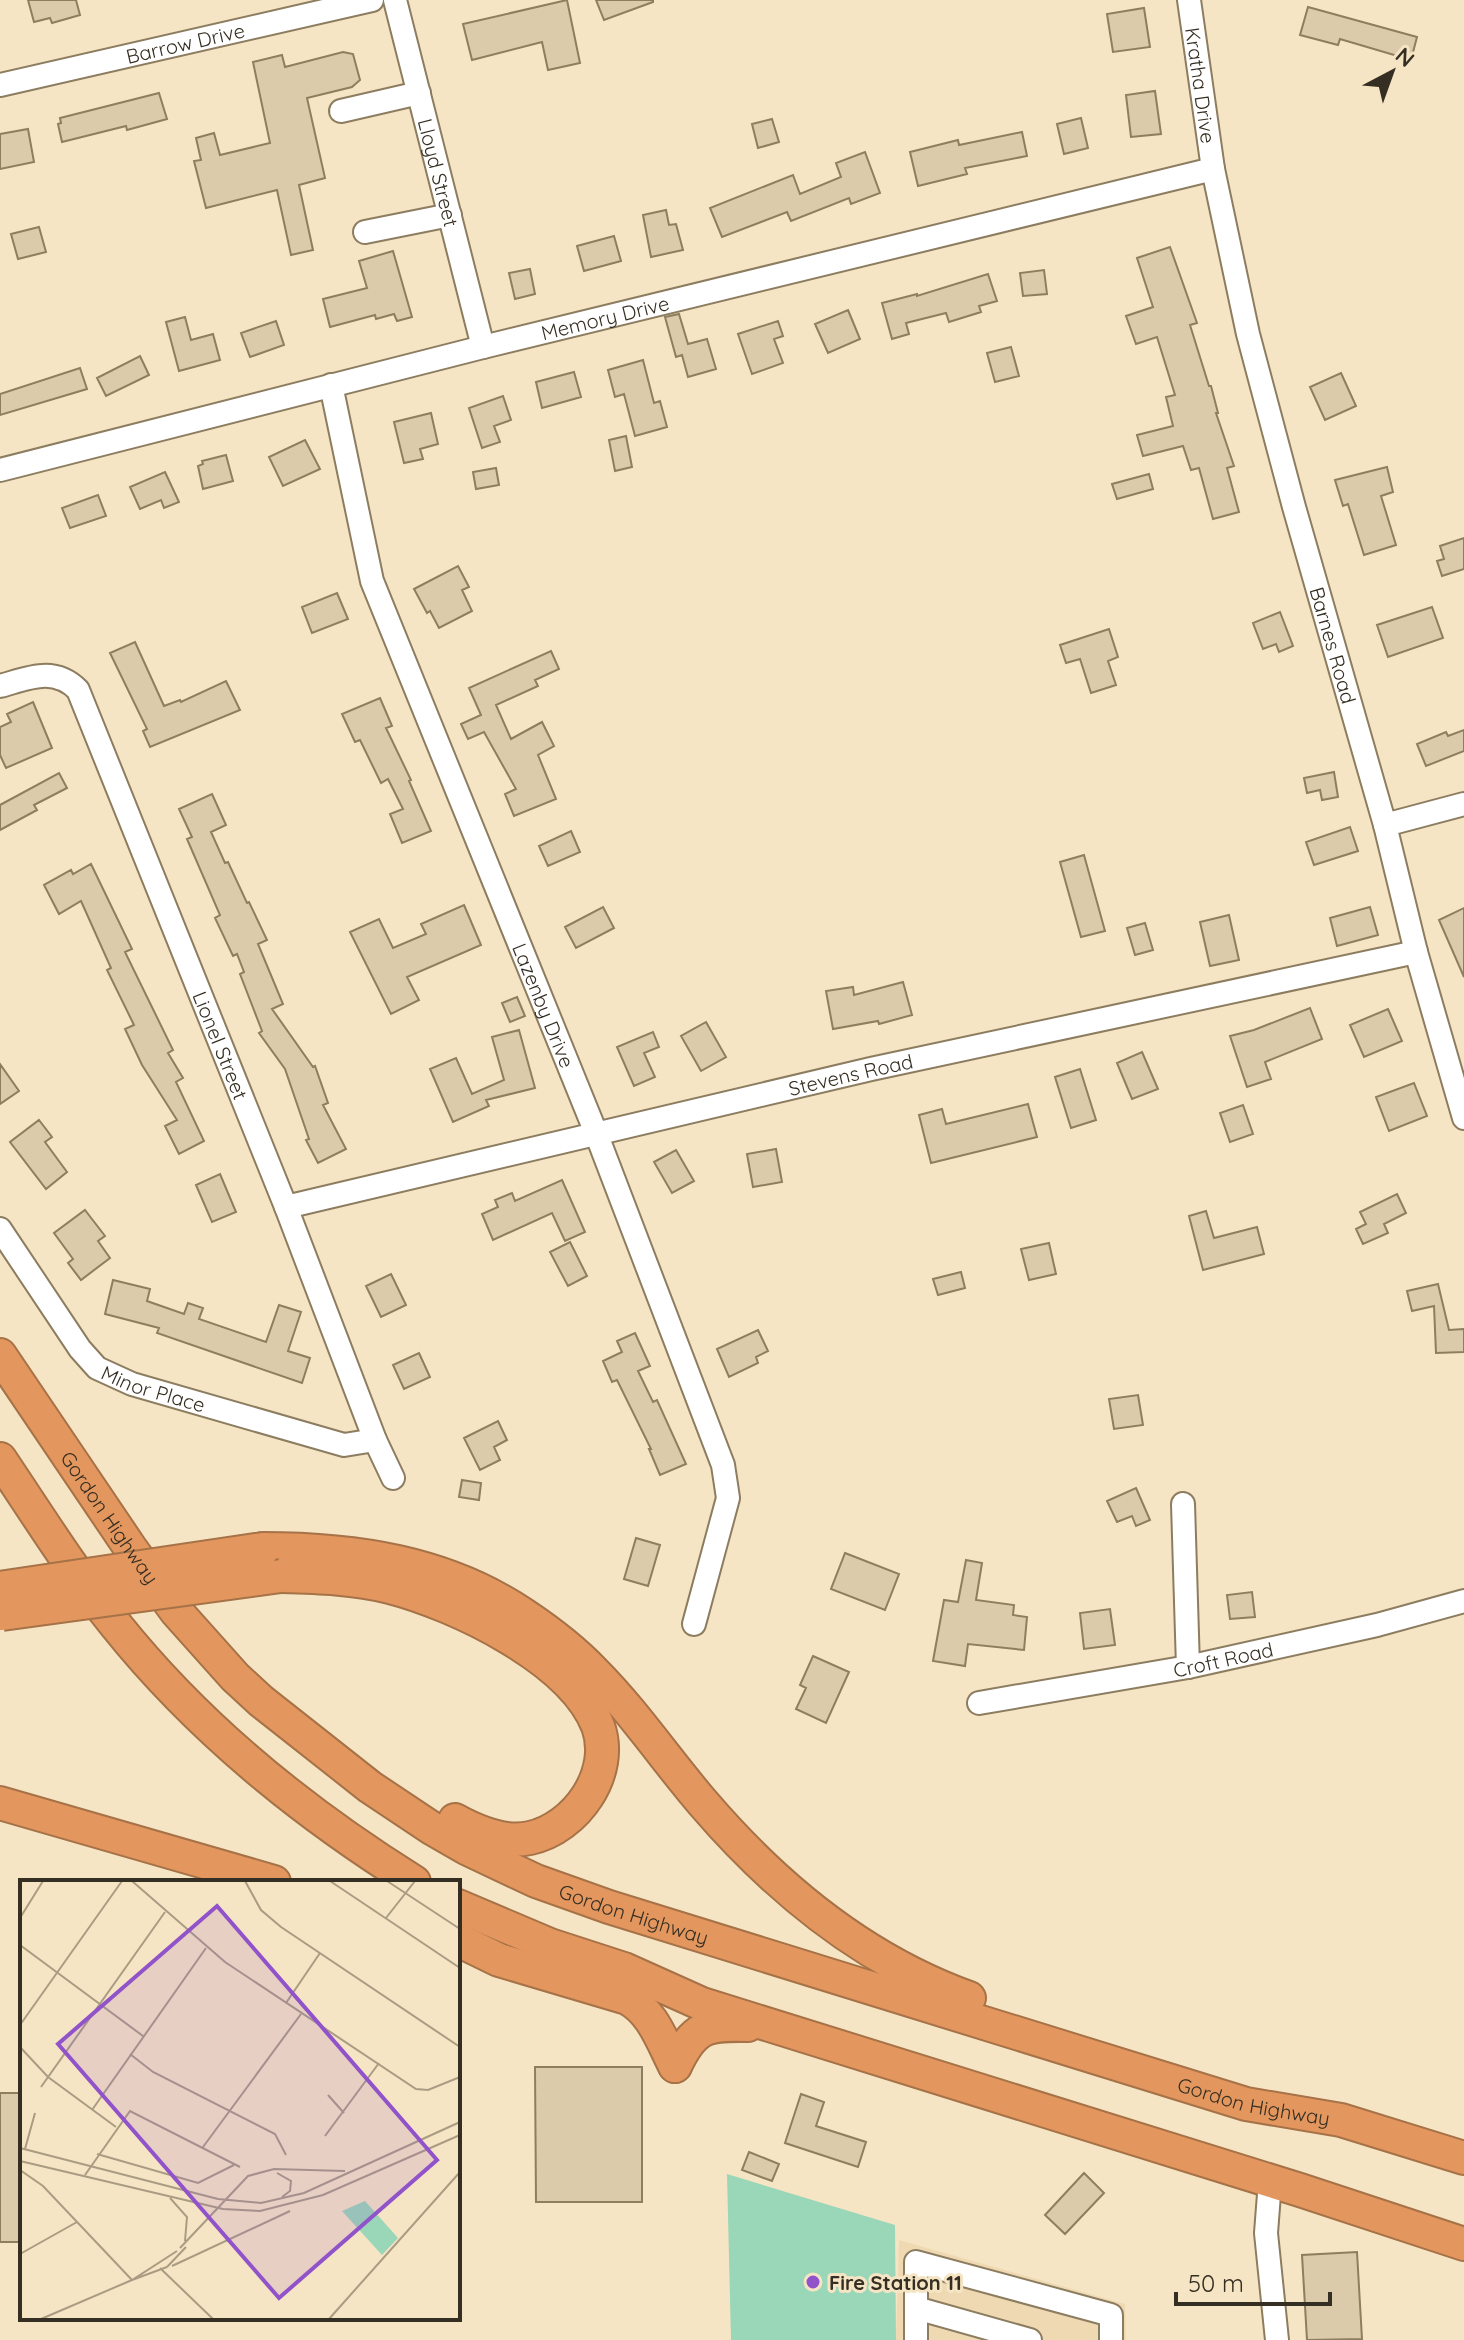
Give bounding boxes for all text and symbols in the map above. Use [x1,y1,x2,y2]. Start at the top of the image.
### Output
street label: Barrow Drive [124,17,247,68]
street label: Kratha Drive [1181,26,1222,145]
north arrow [1352,32,1432,112]
text: N [1390,41,1420,73]
street label: Lloyd Street [413,116,465,229]
street label: Memory Drive [538,290,672,345]
street label: Barnes Road [1305,584,1362,706]
street label: Lazenby Drive [508,939,581,1071]
street label: Lionel Street [188,987,254,1103]
street label: Stevens Road [786,1048,915,1101]
street label: Minor Place [98,1359,208,1417]
street label: Gordon Highway [56,1446,164,1589]
street label: Croft Road [1171,1636,1275,1682]
street label: Gordon Highway [556,1878,712,1950]
inset map [20,1880,460,2320]
street label: Gordon Highway [1175,2071,1332,2130]
scale bar [1176,2256,1330,2306]
text: 50 m [1188,2268,1244,2298]
place label: Fire Station 11 [829,2270,962,2295]
marker: Fire Station 11 [804,2273,822,2291]

